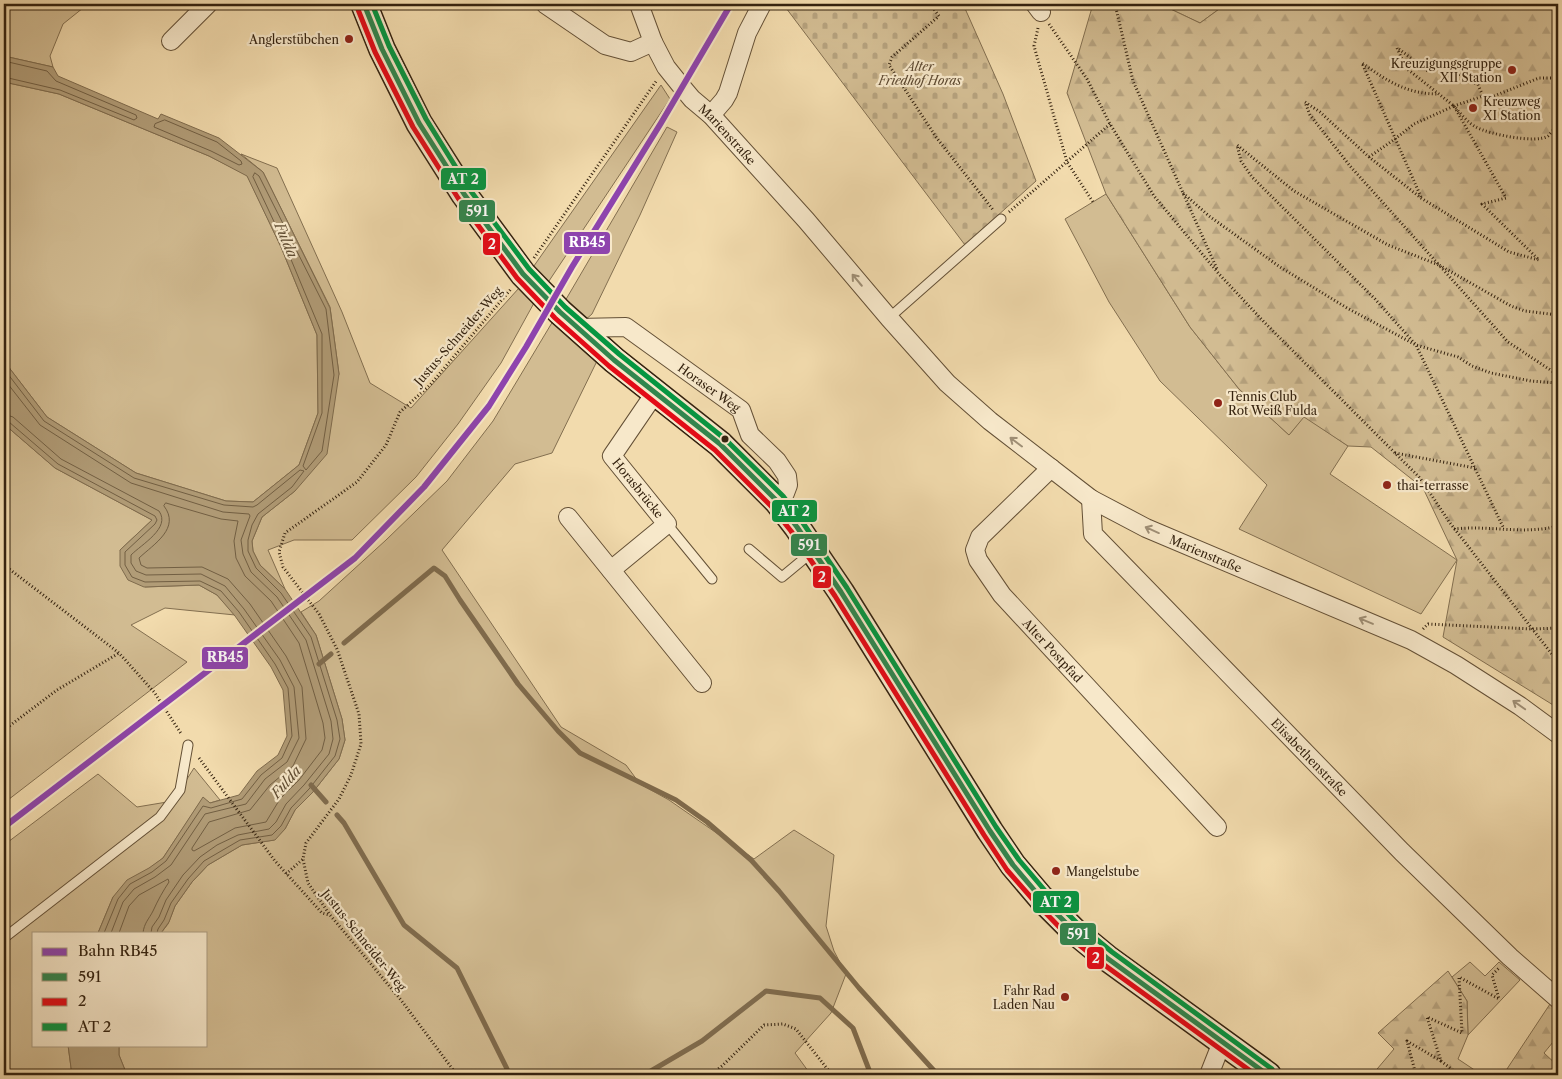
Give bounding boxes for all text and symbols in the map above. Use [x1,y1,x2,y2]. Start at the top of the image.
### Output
place label: Anglerstübchen [248,32,339,47]
marker: Anglerstübchen [343,33,355,45]
place label: Kreuzigungsgruppe XII Station [1391,56,1502,85]
park label: Alter Friedhof Horas [878,59,962,88]
marker: Kreuzigungsgruppe XII Station [1506,64,1518,76]
place label: Kreuzweg XI Station [1482,94,1541,123]
street label: Marienstraße [696,101,760,168]
marker: Kreuzweg XI Station [1467,102,1479,114]
line badge: AT 2 [440,167,487,191]
text: AT 2 [446,170,479,188]
line badge: 591 [458,199,496,223]
text: 591 [466,202,489,220]
water label: Fulda [270,219,302,261]
line badge: RB45 [563,231,611,255]
line badge: 2 [482,232,501,256]
text: RB45 [568,233,606,251]
text: 2 [488,235,496,253]
one-way arrow [852,274,863,287]
street label: Justus-Schneider-Weg [409,283,506,390]
street label: Horaser Weg [675,360,744,415]
place label: Tennis Club Rot Weiß Fulda [1228,389,1318,418]
marker: Tennis Club Rot Weiß Fulda [1212,397,1224,409]
unlabelled marker [720,434,730,444]
one-way arrow [1010,436,1023,447]
street label: Horasbrücke [609,455,667,521]
place label: thai-terrasse [1397,478,1469,493]
marker: thai-terrasse [1381,479,1393,491]
line badge: AT 2 [771,499,818,523]
text: AT 2 [777,502,810,520]
one-way arrow [1145,525,1160,535]
street label: Marienstraße [1167,531,1245,575]
line badge: 591 [790,533,828,557]
text: 591 [798,536,821,554]
line badge: 2 [812,565,832,589]
text: 2 [818,568,826,586]
street label: Alter Postpfad [1019,615,1087,686]
one-way arrow [1359,616,1374,626]
line badge: RB45 [201,646,249,670]
text: RB45 [206,648,244,666]
one-way arrow [1512,700,1526,710]
street label: Elisabethenstraße [1268,715,1351,799]
water label: Fulda [266,762,305,803]
place label: Mangelstube [1066,864,1139,879]
marker: Mangelstube [1050,865,1062,877]
street label: Justus-Schneider-Weg [317,885,410,994]
line badge: AT 2 [1032,890,1080,914]
text: AT 2 [1039,893,1072,911]
line badge: 591 [1059,922,1097,946]
text: 591 [1067,925,1090,943]
legend [32,932,208,1046]
text: Bahn RB45 [78,941,157,960]
line badge: 2 [1086,946,1105,970]
text: 2 [1092,949,1100,967]
text: 591 [78,967,102,986]
place label: Fahr Rad Laden Nau [993,983,1056,1012]
text: 2 [78,991,87,1010]
marker: Fahr Rad Laden Nau [1059,991,1071,1003]
text: AT 2 [77,1017,111,1036]

